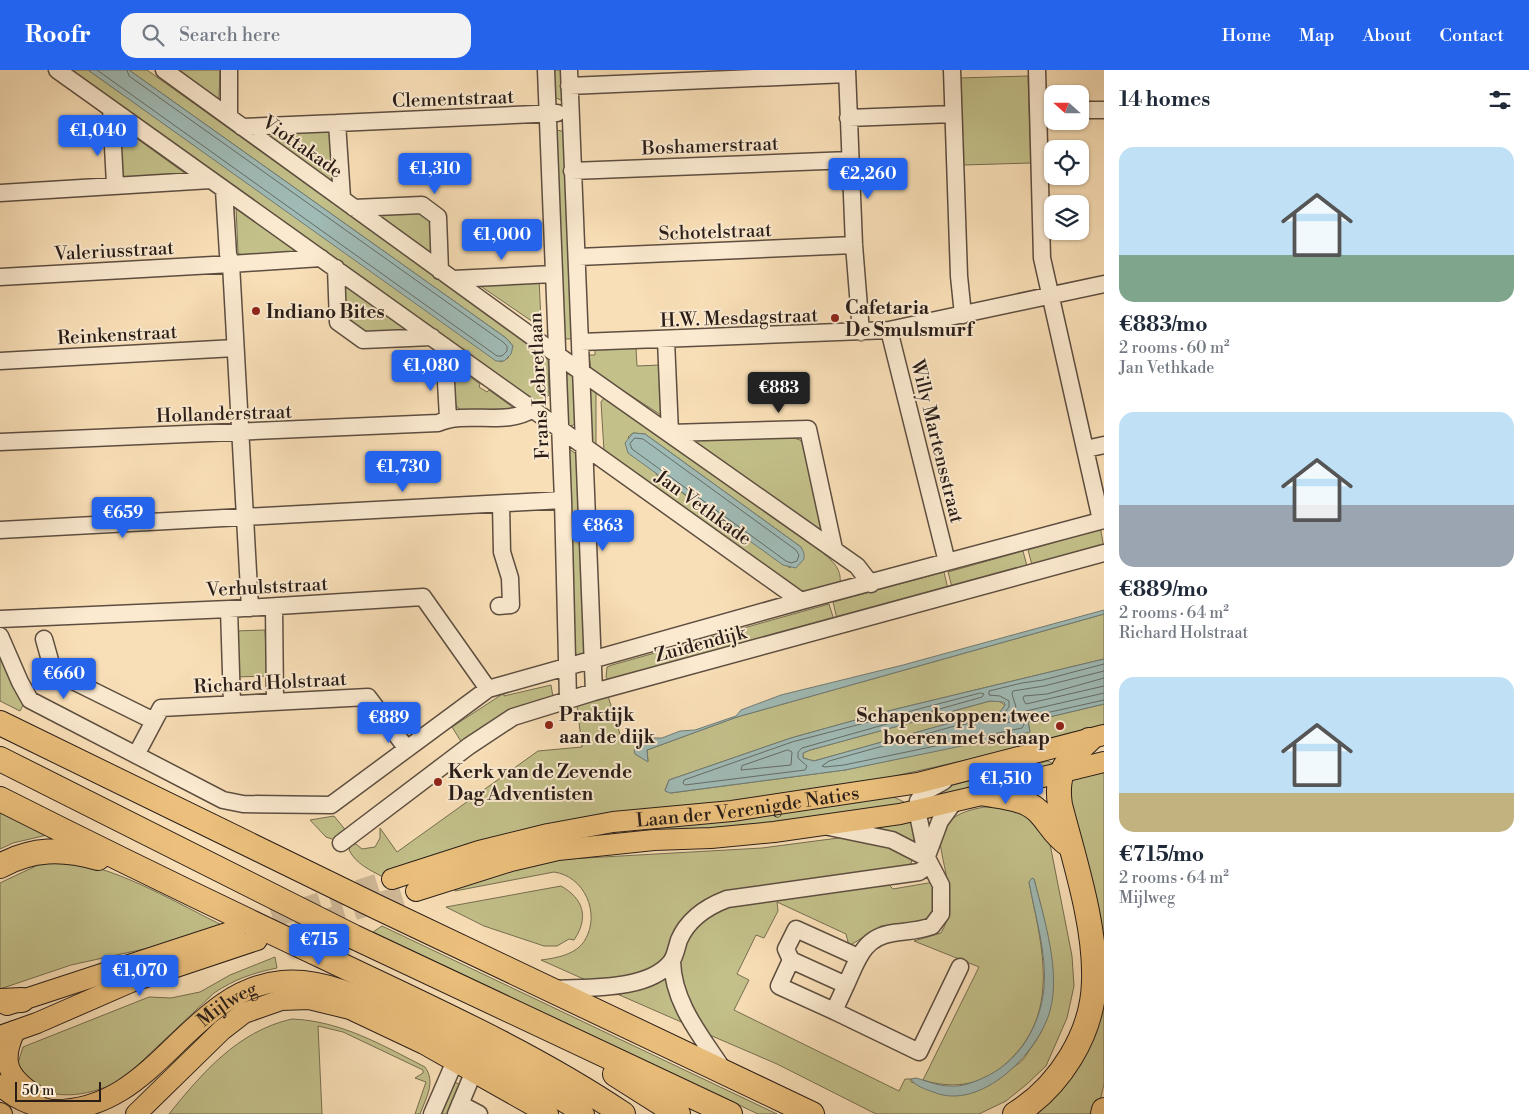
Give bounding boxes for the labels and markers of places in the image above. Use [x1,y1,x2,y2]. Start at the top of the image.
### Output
pin: €1,040 [57,114,139,157]
pin: €1,310 [394,152,476,195]
pin: €2,260 [827,158,909,200]
pin: €1,000 [461,218,543,261]
place label: Cafetaria De Smulsmurf [845,296,975,342]
place label: Indiano Bites [266,300,385,324]
marker: Indiano Bites [250,305,262,317]
marker: Cafetaria De Smulsmurf [829,312,841,324]
pin: €1,080 [390,350,472,392]
pin: €883 [749,372,809,414]
pin: €1,730 [362,450,444,493]
pin: €659 [93,496,153,539]
pin: €863 [573,510,633,552]
pin: €660 [34,658,94,700]
pin: €889 [359,702,419,744]
place label: Praktijk aan de dijk [559,703,656,749]
place label: Schapenkoppen: twee boeren met schaap [857,704,1050,750]
marker: Praktijk aan de dijk [543,719,555,731]
marker: Schapenkoppen: twee boeren met schaap [1054,720,1066,732]
place label: Kerk van de Zevende Dag Adventisten [448,760,632,806]
pin: €1,510 [965,762,1047,805]
marker: Kerk van de Zevende Dag Adventisten [432,776,444,788]
pin: €715 [289,924,349,966]
pin: €1,070 [99,954,181,997]

